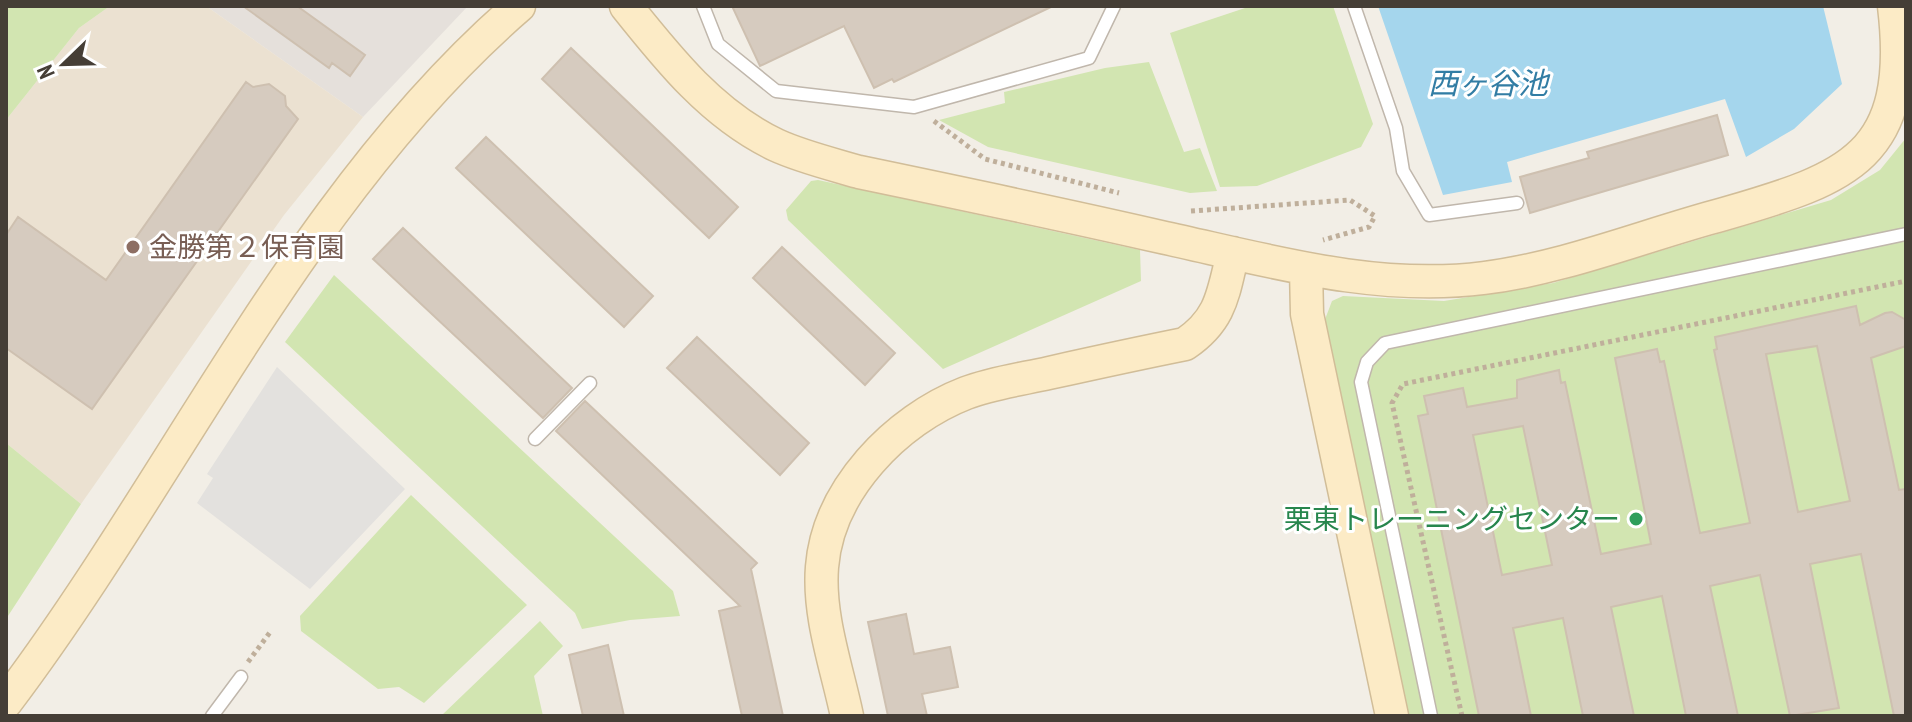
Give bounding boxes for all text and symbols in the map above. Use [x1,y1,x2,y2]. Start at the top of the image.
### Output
north arrow [24,24,104,104]
text: N [30,61,61,83]
water label: 西ヶ谷池 [1428,63,1551,102]
place label: 金勝第２保育園 [149,228,345,265]
marker: 金勝第２保育園 [124,238,142,256]
place label: 栗東トレーニングセンター [1284,500,1620,537]
marker: 栗東トレーニングセンター [1627,510,1645,528]

